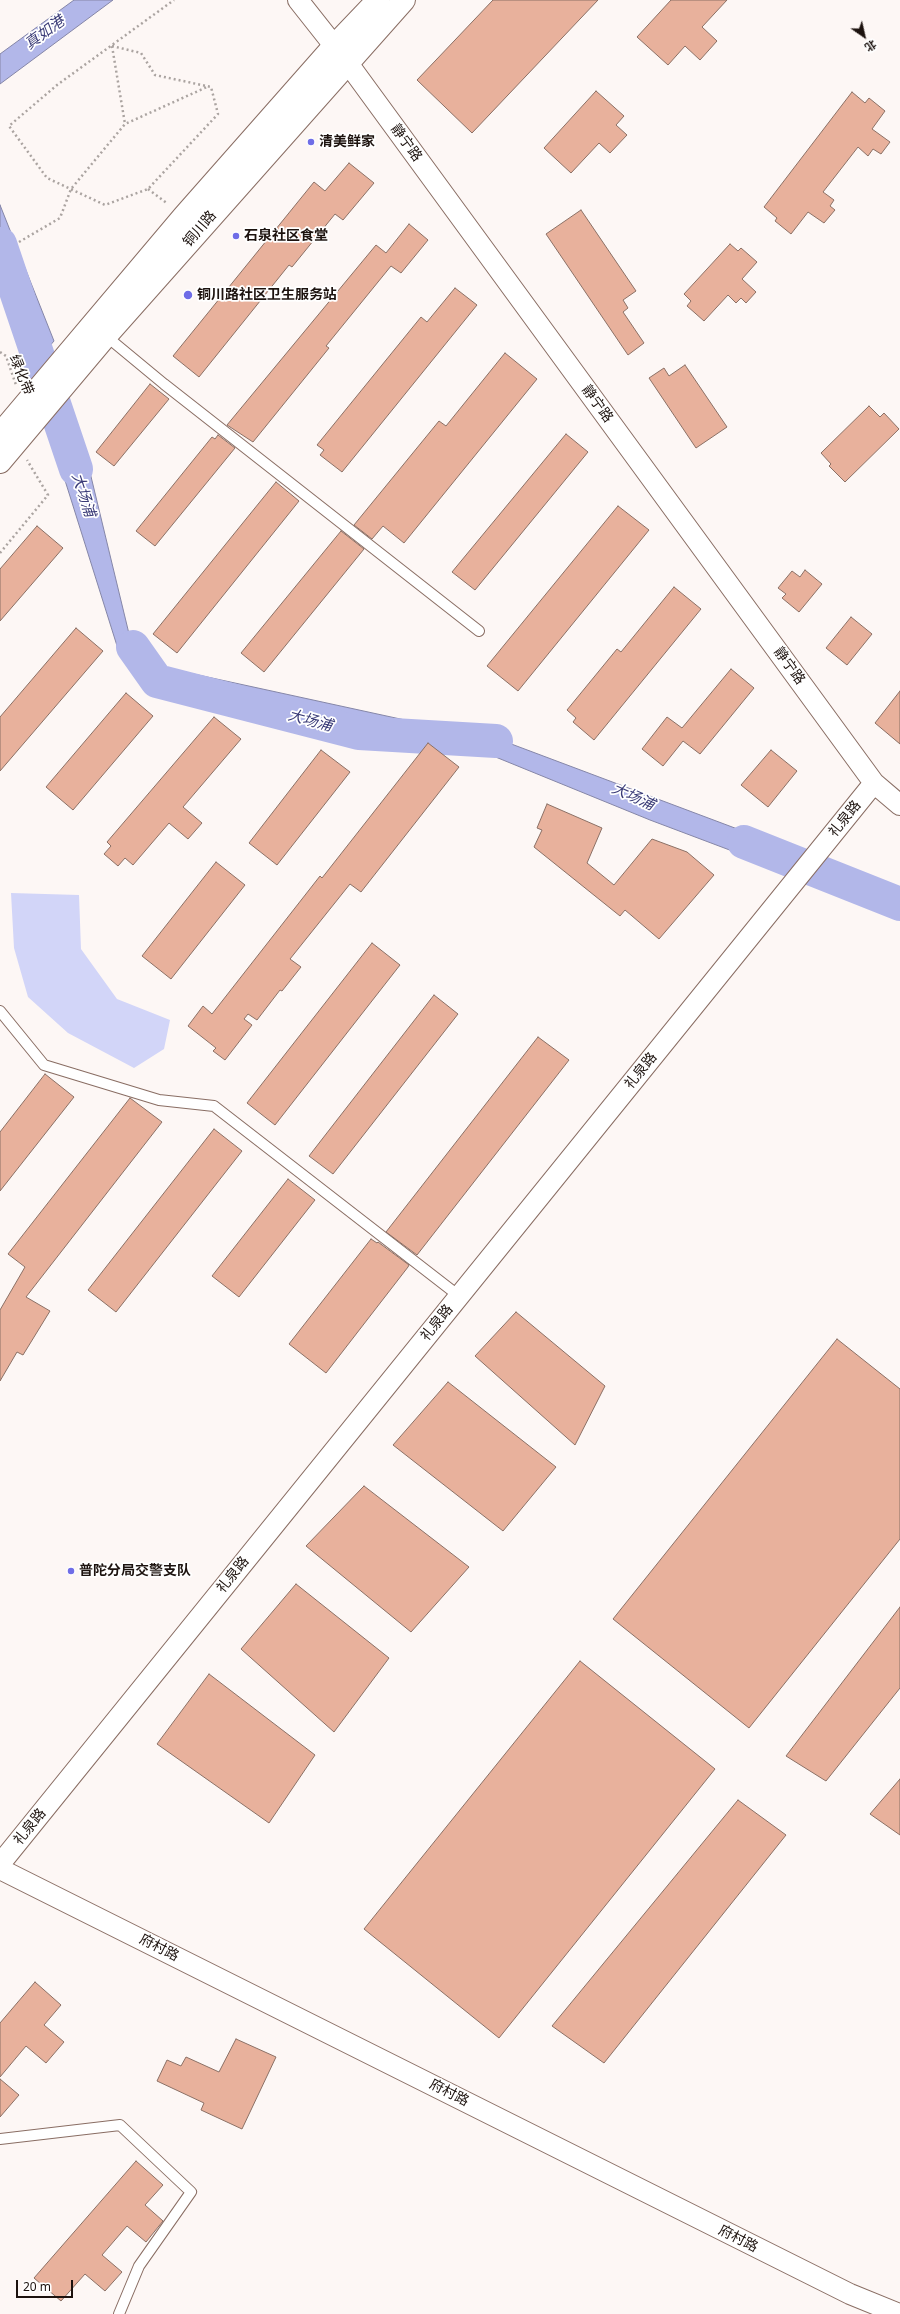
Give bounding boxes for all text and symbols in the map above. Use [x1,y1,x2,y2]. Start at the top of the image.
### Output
water label: 真如港 [22,12,68,54]
north arrow [844,16,884,56]
text: 北 [862,37,880,56]
street label: 静宁路 [387,121,425,165]
place label: 清美鲜家 [319,134,375,150]
marker: 清美鲜家 [306,137,316,147]
street label: 铜川路 [180,208,220,250]
place label: 石泉社区食堂 [244,228,328,244]
marker: 石泉社区食堂 [231,231,241,241]
place label: 铜川路社区卫生服务站 [197,287,337,303]
marker: 铜川路社区卫生服务站 [182,289,194,301]
street label: 绿化带 [5,352,37,398]
street label: 静宁路 [578,382,616,426]
water label: 大场浦 [67,471,99,519]
street label: 静宁路 [770,644,808,688]
water label: 大场浦 [286,706,334,736]
water label: 大场浦 [609,780,657,814]
street label: 礼泉路 [825,797,865,841]
street label: 礼泉路 [621,1049,661,1093]
street label: 礼泉路 [417,1301,457,1345]
street label: 礼泉路 [213,1553,253,1597]
place label: 普陀分局交警支队 [79,1563,191,1579]
marker: 普陀分局交警支队 [66,1566,76,1576]
street label: 礼泉路 [10,1805,50,1849]
street label: 府村路 [136,1931,182,1965]
street label: 府村路 [426,2076,472,2110]
street label: 府村路 [715,2222,761,2256]
scale bar [18,2272,75,2298]
text: 20 m [23,2278,51,2295]

